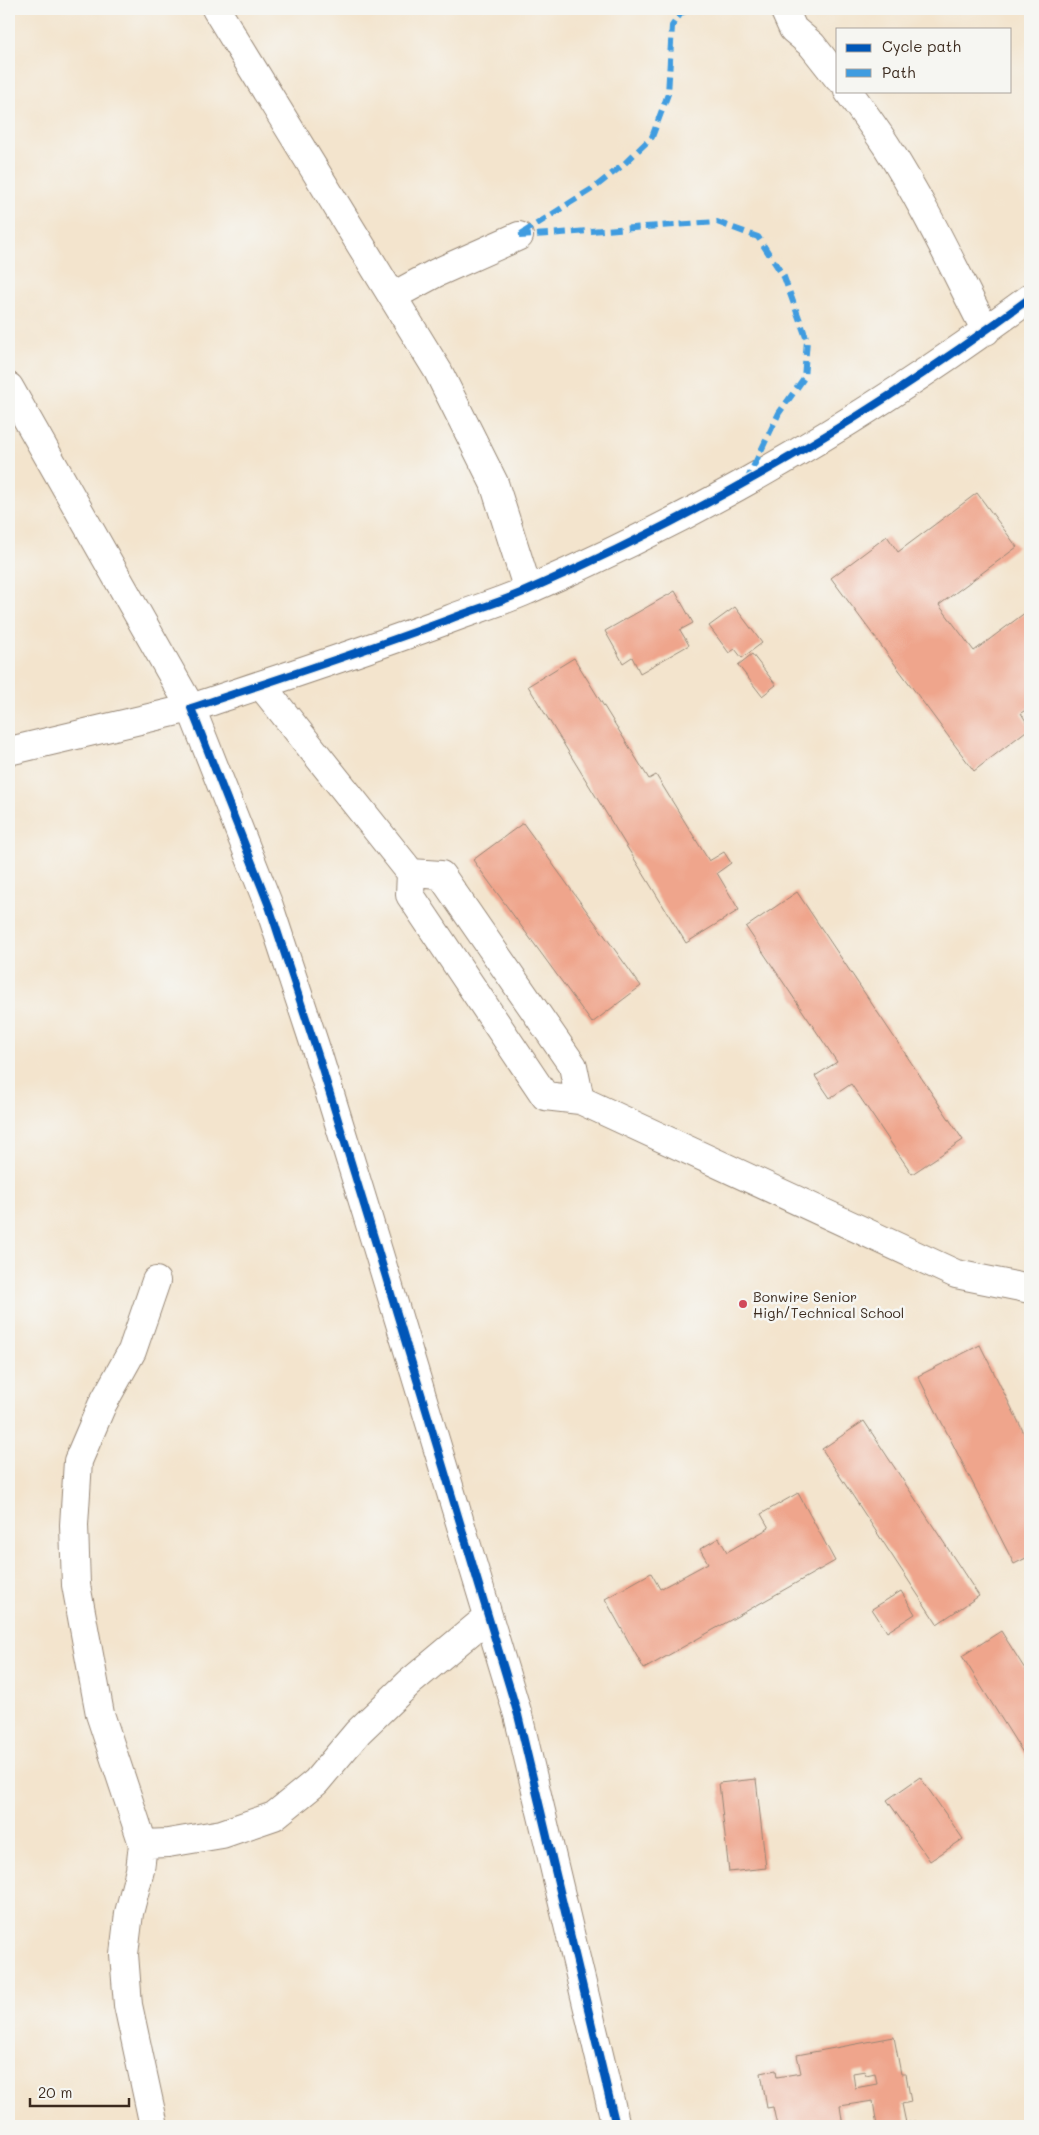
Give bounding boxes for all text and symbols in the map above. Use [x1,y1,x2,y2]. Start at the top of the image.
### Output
legend [836,28,1012,92]
text: Cycle path [882,36,961,56]
text: Path [882,62,916,82]
place label: Bonwire Senior High/Technical School [753,1287,904,1322]
marker: Bonwire Senior High/Technical School [737,1298,749,1310]
scale bar [30,2075,129,2107]
text: 20 m [38,2082,72,2102]

